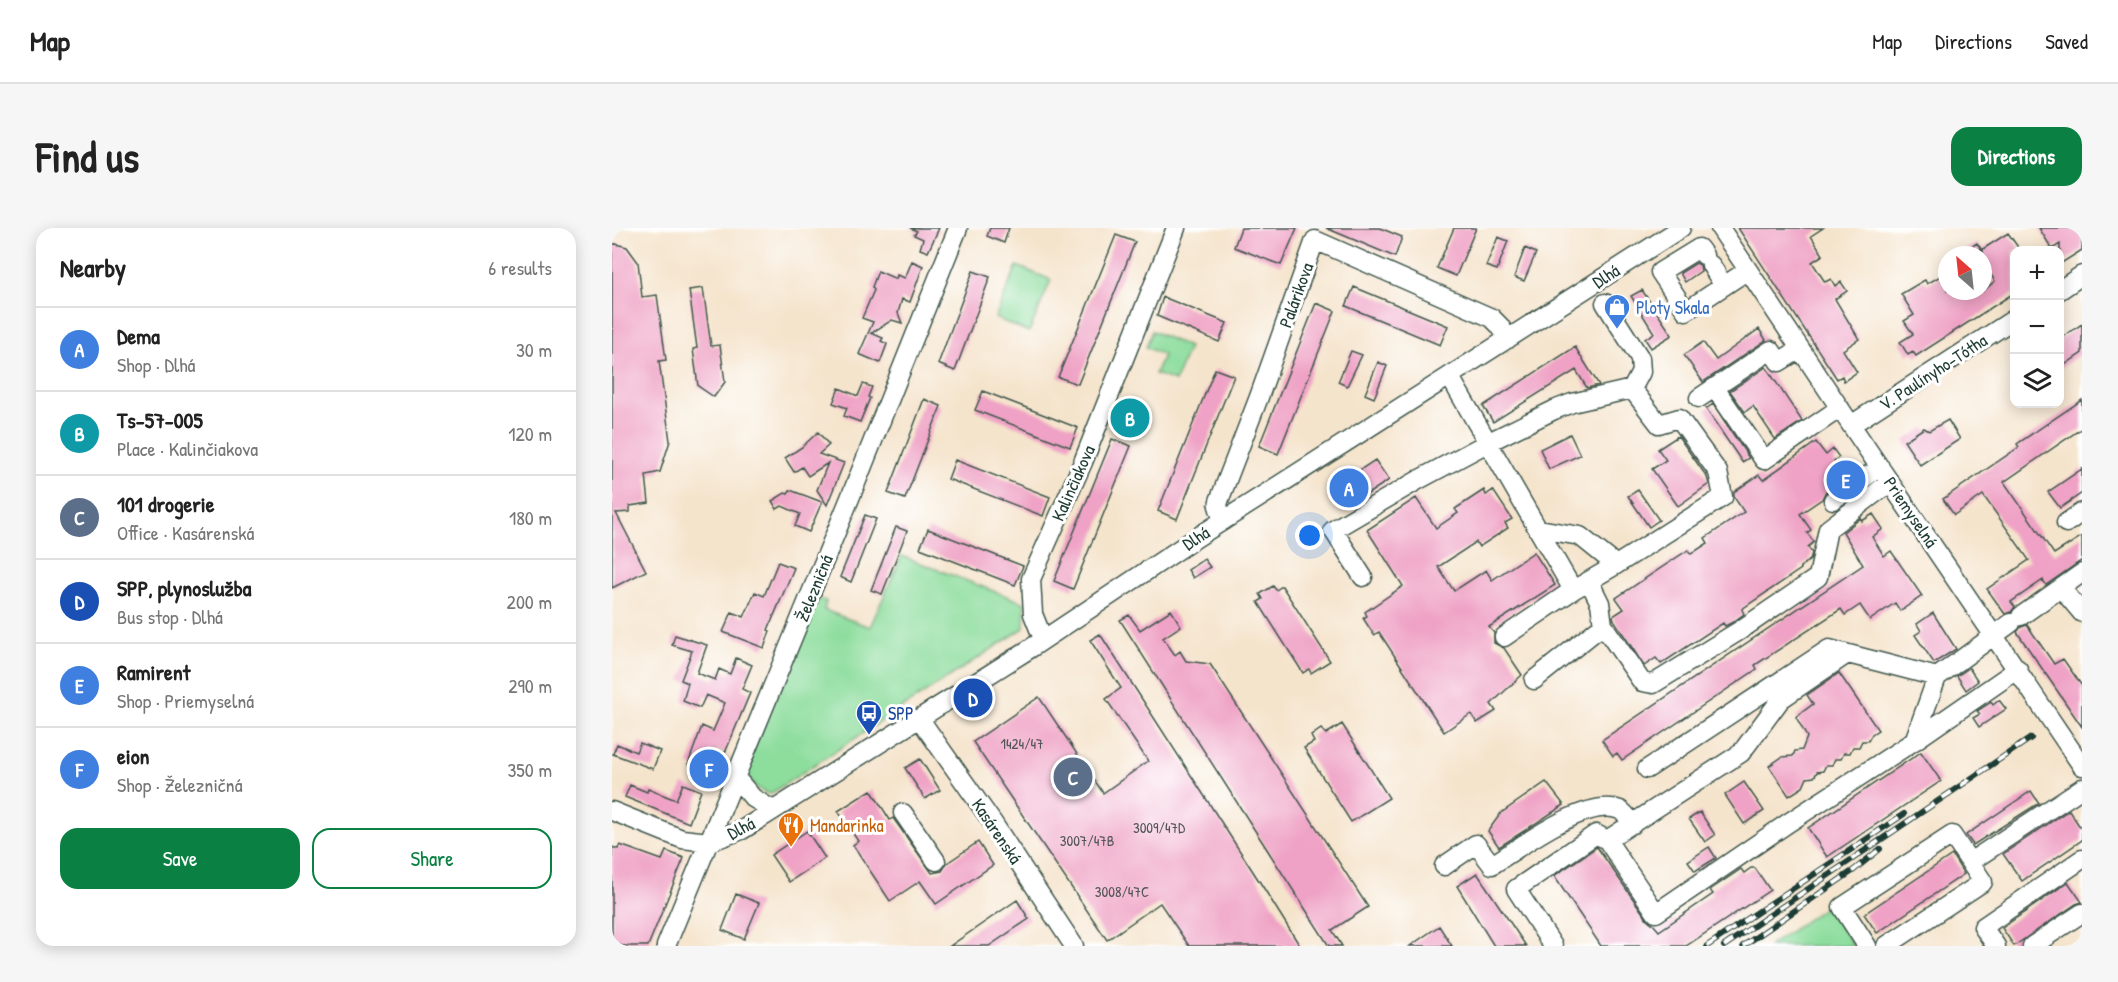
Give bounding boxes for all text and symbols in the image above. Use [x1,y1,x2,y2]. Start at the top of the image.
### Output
text: Map [30,22,70,60]
text: Map [1872,27,1902,56]
text: Directions [1935,27,2012,56]
text: Saved [2045,27,2088,56]
button: Directions [1951,127,2082,186]
text: Find us [36,128,139,185]
north arrow [1938,246,1992,300]
map controls [2010,246,2064,408]
button: + [2010,246,2064,300]
text: Nearby [60,250,126,285]
text: 6 results [488,254,552,281]
street label: Dlhá [1587,258,1625,294]
street label: Palárikova [1273,259,1319,331]
shop icon: Ploty Skala [1602,292,1632,330]
place label: Ploty Skala [1636,295,1709,320]
button: − [2010,300,2064,354]
text: Dema [117,321,160,351]
street label: V. Paulínyho-Tótha [1874,328,1992,416]
text: A [75,336,84,363]
text: 30 m [516,336,552,363]
text: Shop · Dlhá [117,351,195,378]
button: layers [2010,354,2064,408]
pin: B [1110,396,1150,441]
text: Ts-57-005 [117,405,203,435]
text: B [74,420,85,447]
text: 120 m [508,420,552,447]
text: Place · Kalinčiakova [117,435,258,462]
street label: Kalinčiakova [1045,441,1101,525]
pin: E [1826,458,1866,502]
pin: A [1330,466,1368,510]
street label: Priemyselná [1878,472,1944,552]
text: 101 drogerie [117,489,215,519]
text: C [74,504,85,531]
text: 180 m [509,504,552,531]
text: Office · Kasárenská [117,519,254,546]
street label: Dlhá [1177,520,1215,556]
your location [1295,521,1324,550]
street label: Železničná [789,551,839,625]
text: SPP, plynoslužba [117,573,251,603]
text: D [75,588,84,615]
text: 200 m [507,588,552,615]
text: Bus stop · Dlhá [117,603,223,630]
text: Ramirent [117,657,190,687]
text: E [75,672,84,699]
text: 290 m [508,672,552,699]
pin: D [954,676,992,720]
text: Shop · Priemyselná [117,687,254,714]
bus stop icon: SPP [854,698,884,736]
place label: SPP [888,701,914,726]
house number: 1424/47 [1000,733,1044,754]
text: eion [117,741,150,771]
pin: F [690,746,728,792]
pin: C [1054,754,1092,800]
text: F [76,756,83,783]
text: 350 m [507,756,552,783]
text: Shop · Železničná [117,771,243,798]
street label: Kasárenská [966,793,1028,869]
restaurant icon: Mandarinka [776,810,806,848]
street label: Dlhá [723,811,759,845]
place label: Mandarinka [810,813,884,838]
house number: 3009/47D [1133,817,1186,838]
button: Save [60,828,300,889]
button: Share [312,828,552,889]
house number: 3007/47B [1060,830,1114,851]
house number: 3008/47C [1095,881,1149,902]

